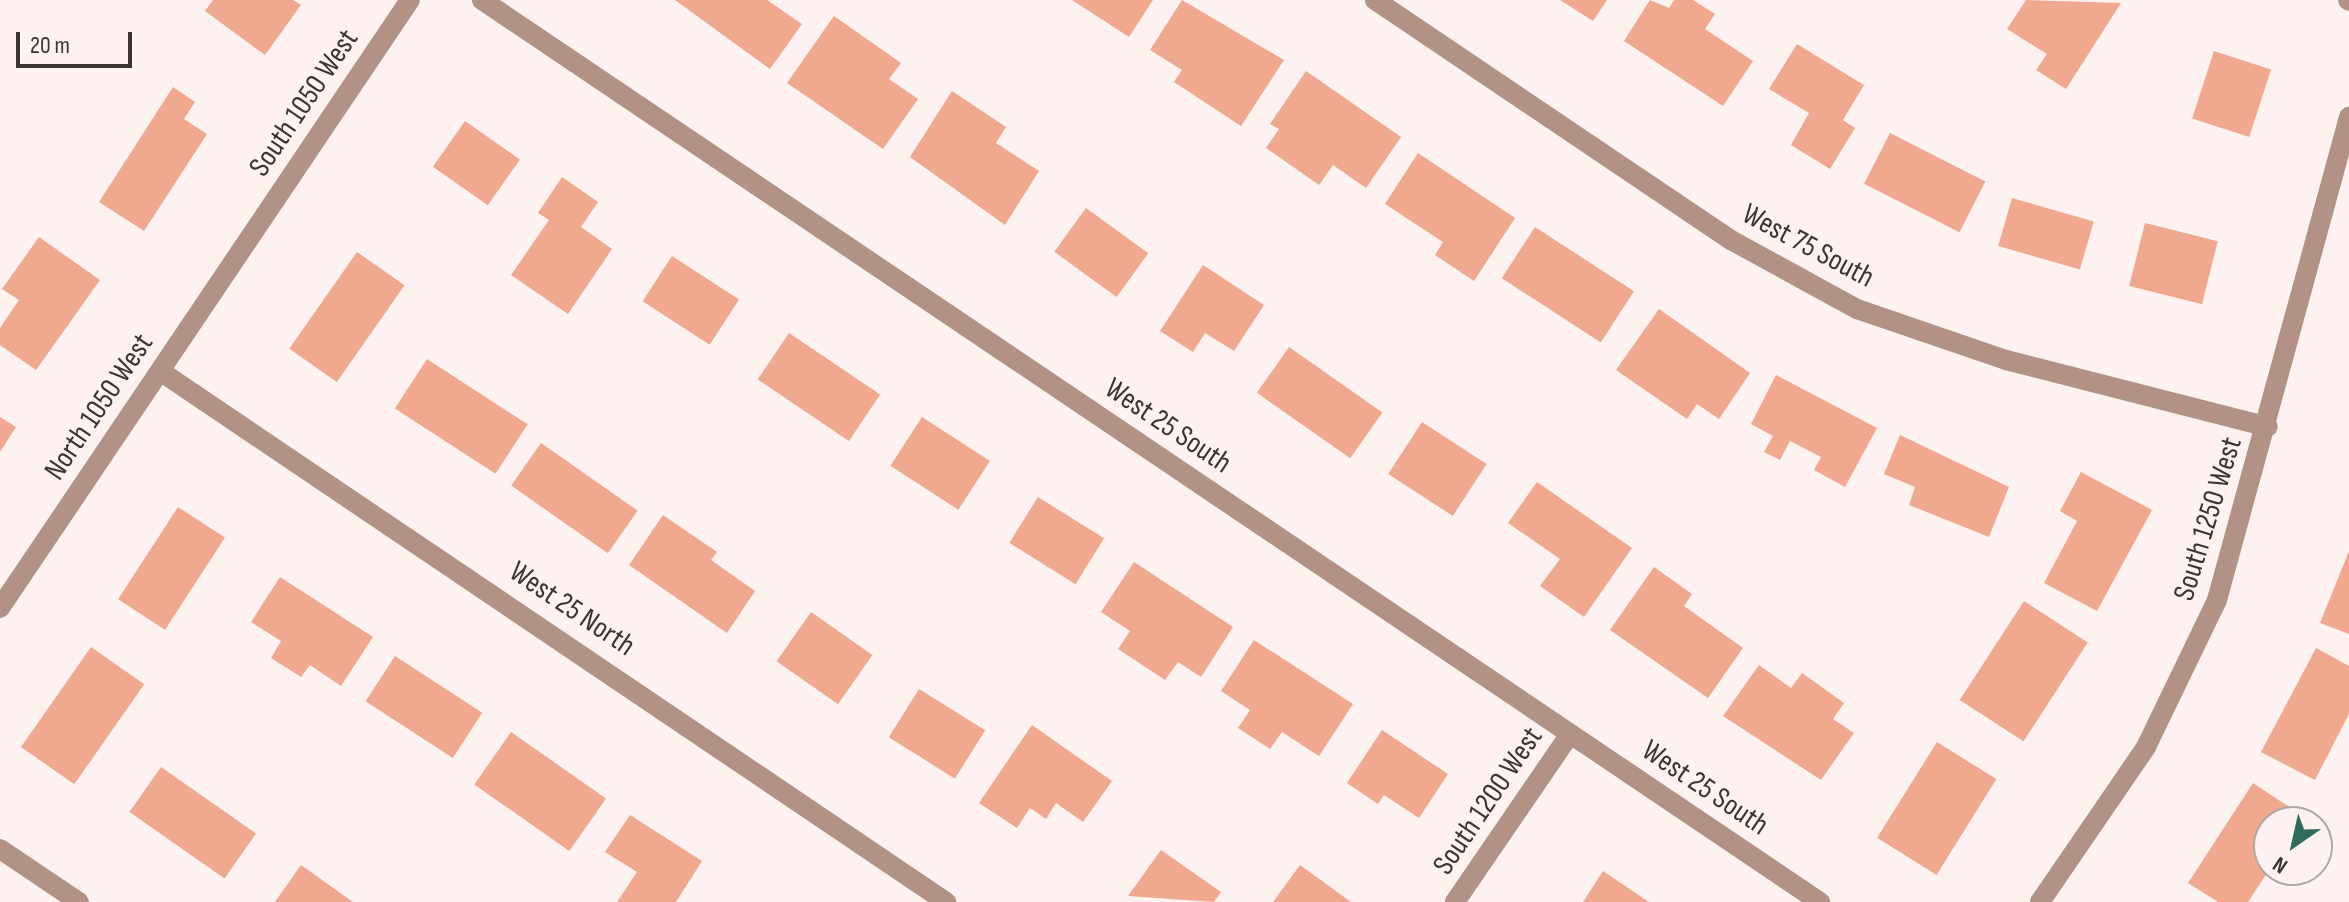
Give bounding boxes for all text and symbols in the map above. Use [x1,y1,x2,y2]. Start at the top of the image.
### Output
scale bar [20,16,136,66]
street label: South 1050 West [242,23,366,183]
text: 20 m [30,31,70,60]
street label: West 75 South [1736,196,1880,296]
street label: North 1050 West [37,327,161,487]
street label: West 25 South [1098,371,1238,481]
street label: South 1250 West [2166,433,2250,605]
street label: West 25 North [502,554,642,664]
street label: South 1200 West [1425,720,1551,882]
street label: West 25 South [1635,733,1775,843]
north arrow [2253,806,2333,886]
text: N [2268,850,2293,879]

